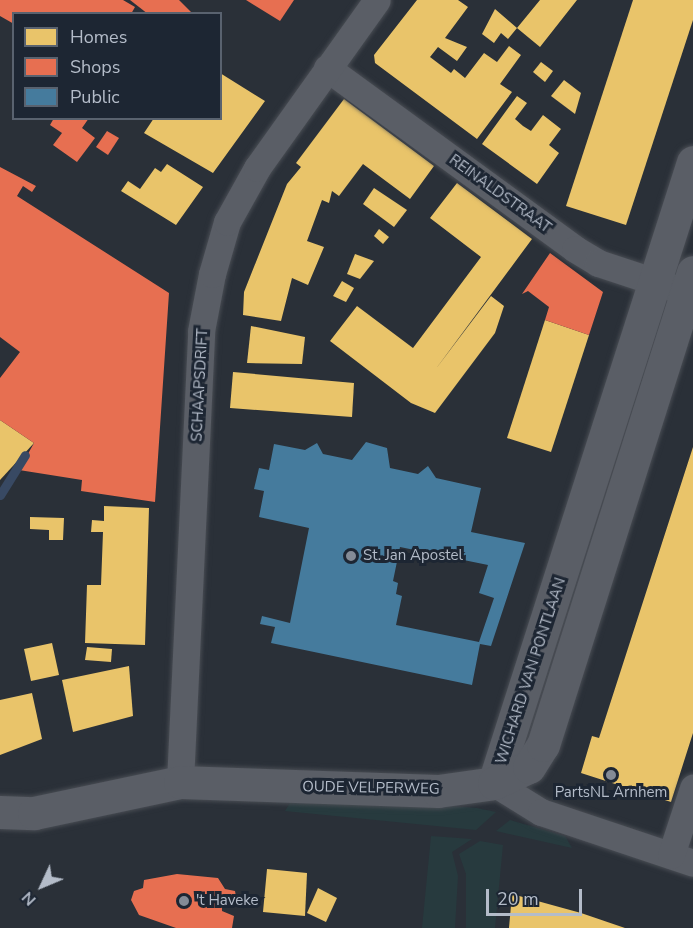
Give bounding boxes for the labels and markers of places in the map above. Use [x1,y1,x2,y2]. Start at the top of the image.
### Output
place label: St. Jan Apostel [363,547,463,565]
marker: St. Jan Apostel [344,549,358,563]
marker: PartsNL Arnhem [604,768,618,782]
place label: PartsNL Arnhem [555,784,667,802]
place label: 't Haveke [196,892,259,910]
marker: 't Haveke [177,894,191,908]

